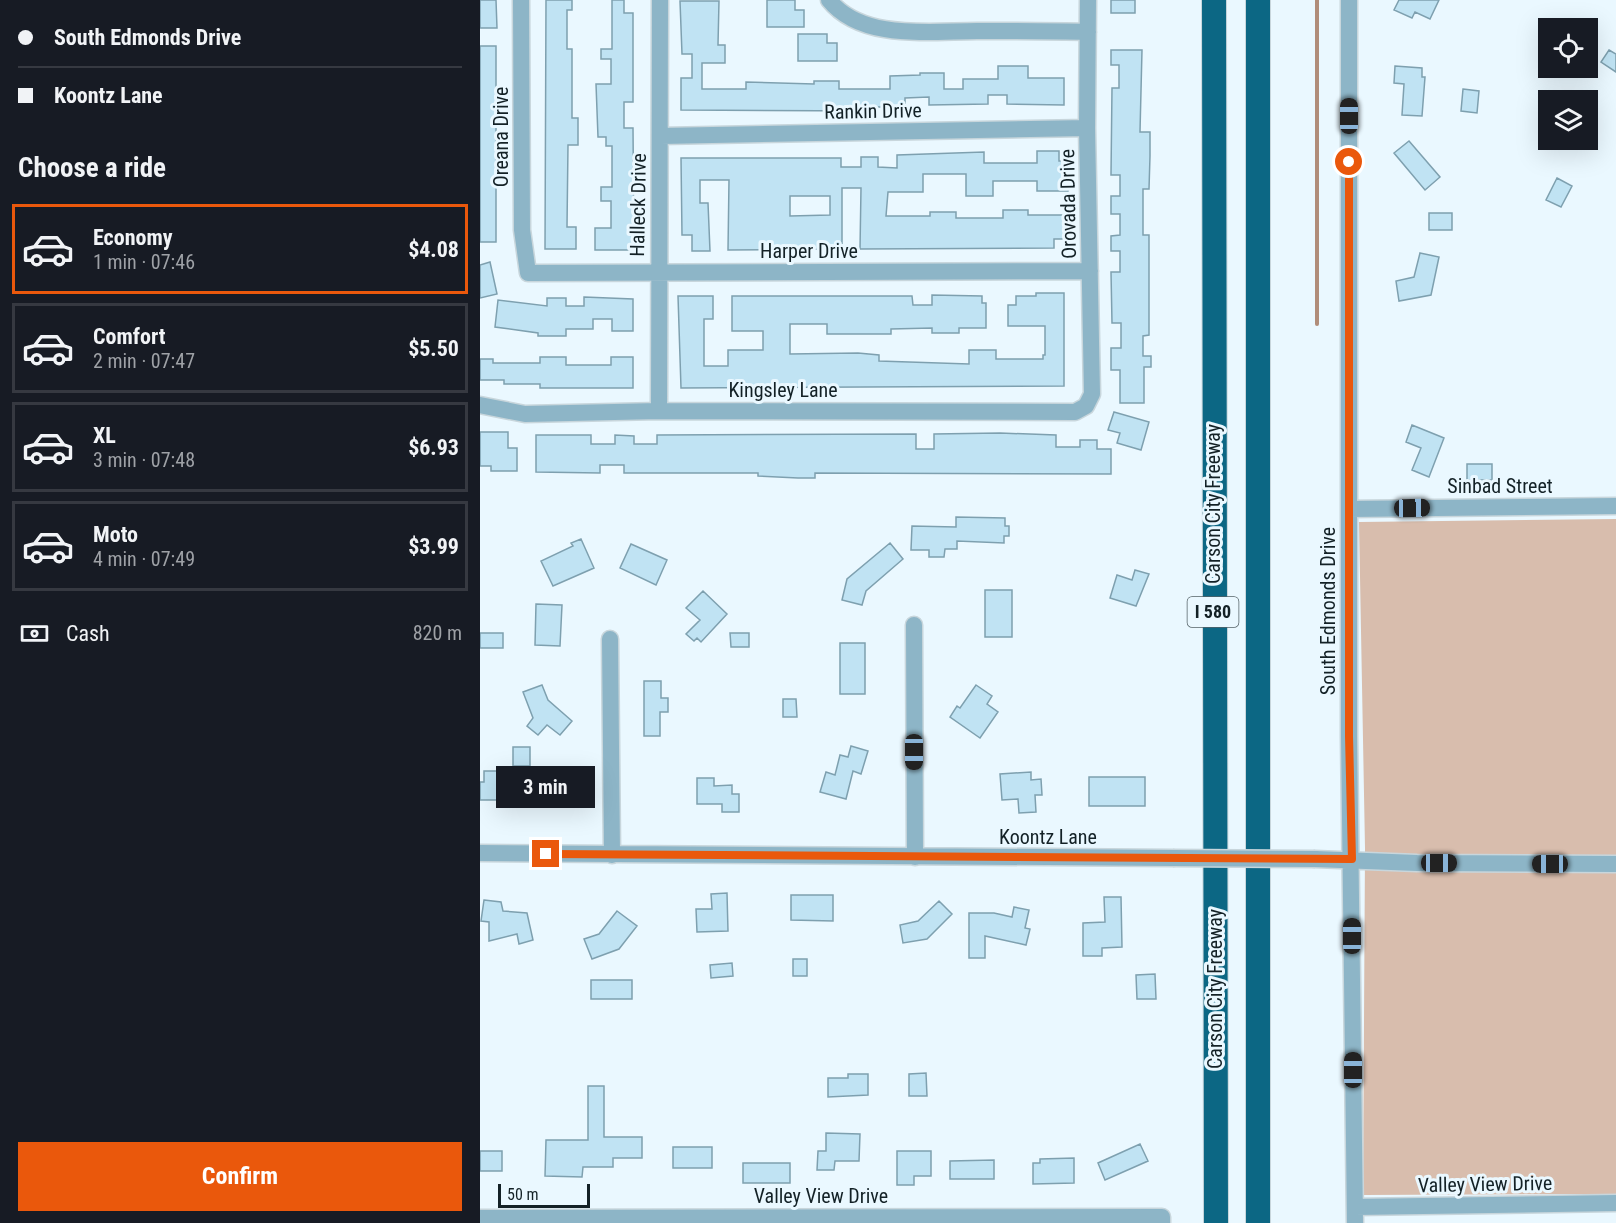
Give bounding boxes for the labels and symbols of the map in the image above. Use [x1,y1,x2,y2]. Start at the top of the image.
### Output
street label: Oreana Drive [489,87,513,187]
street label: Rankin Drive [824,98,922,124]
car [1340,98,1358,134]
route start [1335,148,1362,175]
street label: Orovada Drive [1055,149,1081,259]
street label: Halleck Drive [625,153,651,257]
street label: Harper Drive [760,239,858,263]
street label: Kingsley Lane [728,378,838,402]
street label: Carson City Freeway [1201,424,1225,584]
street label: Sinbad Street [1447,474,1553,498]
car [1394,499,1430,517]
street label: South Edmonds Drive [1316,527,1340,695]
road number: I 580 [1188,597,1238,627]
car [905,734,923,770]
callout: 3 min [496,767,596,809]
street label: Koontz Lane [999,825,1097,849]
route end [532,840,559,867]
car [1421,854,1457,872]
car [1532,855,1568,873]
street label: Carson City Freeway [1203,909,1227,1069]
car [1343,918,1361,954]
car [1344,1052,1362,1088]
street label: Valley View Drive [1418,1171,1552,1197]
scale bar [498,1181,590,1208]
street label: Valley View Drive [754,1184,888,1208]

